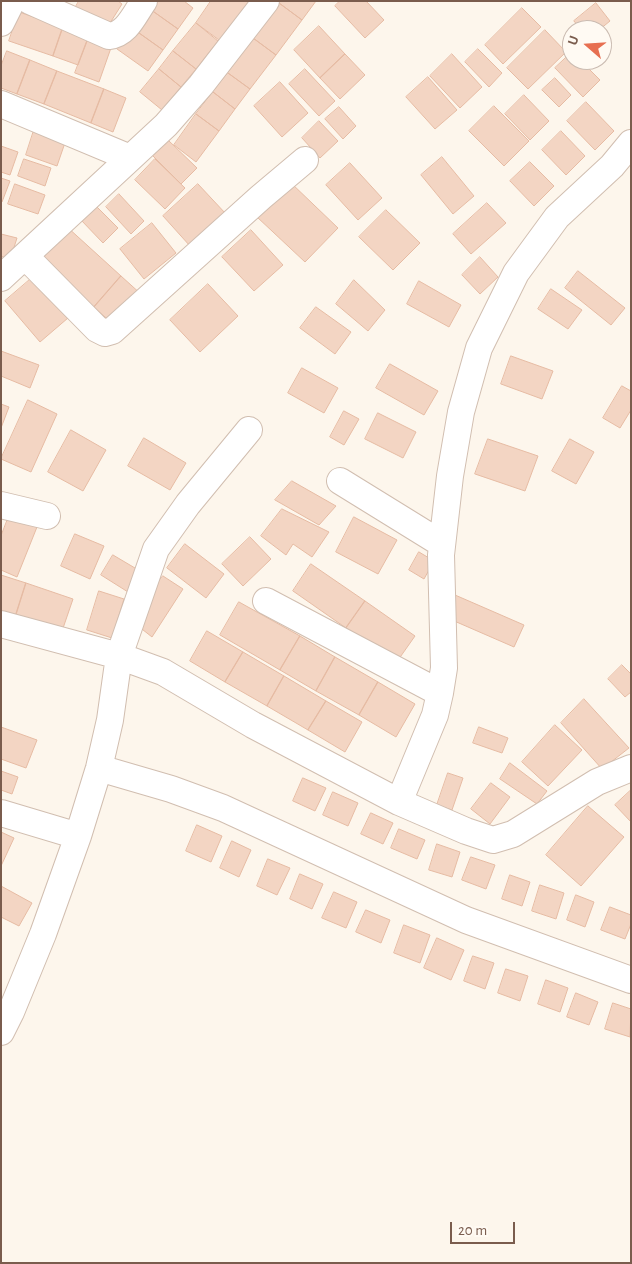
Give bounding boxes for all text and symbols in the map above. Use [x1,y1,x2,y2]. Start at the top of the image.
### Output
north arrow [562,20,612,70]
text: U [566,34,582,47]
scale bar [452,1212,517,1244]
text: 20 m [458,1223,487,1238]

